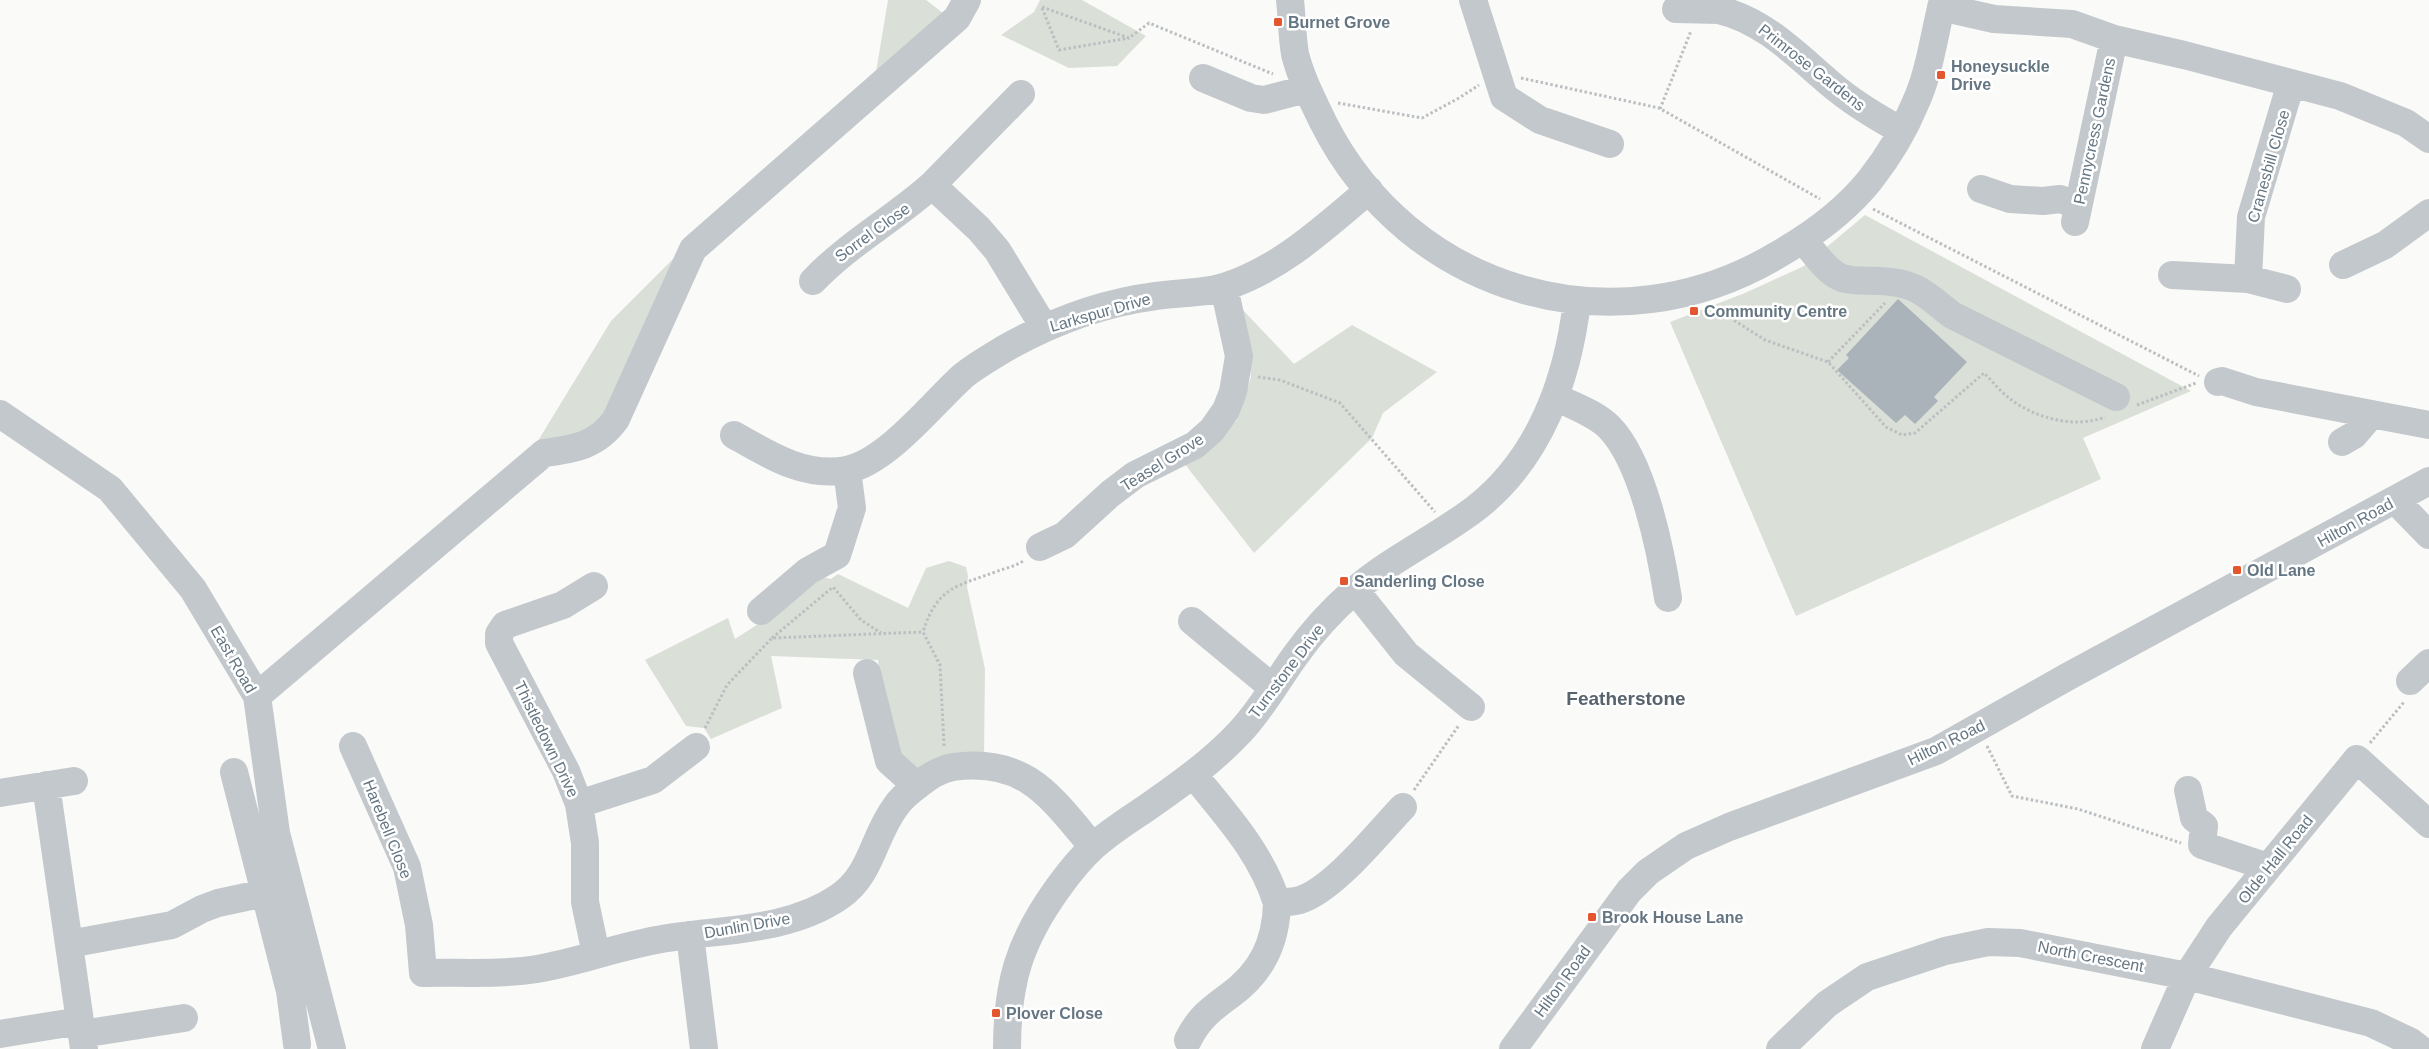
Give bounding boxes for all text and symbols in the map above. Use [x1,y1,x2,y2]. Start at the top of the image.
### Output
place label: Burnet Grove [1288,14,1390,31]
marker: Burnet Grove [1272,16,1284,28]
street label: Primrose Gardens [1755,21,1868,114]
street label: Pennycress Gardens [2071,56,2118,206]
place label: Honeysuckle Drive [1951,58,2050,93]
marker: Honeysuckle Drive [1935,69,1947,81]
street label: Cranesbill Close [2244,108,2293,224]
street label: Sorrel Close [832,200,913,265]
street label: Larkspur Drive [1048,290,1153,335]
place label: Community Centre [1704,303,1847,320]
marker: Community Centre [1688,305,1700,317]
street label: Teasel Grove [1118,430,1207,495]
street label: Hilton Road [2315,495,2396,550]
place label: Old Lane [2247,562,2316,579]
marker: Old Lane [2231,564,2243,576]
place label: Sanderling Close [1354,573,1485,590]
marker: Sanderling Close [1338,575,1350,587]
street label: Turnstone Drive [1246,621,1327,722]
street label: East Road [208,623,260,696]
street label: Thistledown Drive [511,678,582,800]
district label: Featherstone [1566,688,1686,709]
street label: Hilton Road [1905,716,1988,768]
street label: Harebell Close [360,777,415,881]
street label: Olde Hall Road [2235,812,2316,907]
place label: Brook House Lane [1602,909,1743,926]
street label: Dunlin Drive [703,910,792,941]
marker: Brook House Lane [1586,911,1598,923]
street label: North Crescent [2036,938,2146,975]
street label: Hilton Road [1531,942,1594,1020]
place label: Plover Close [1006,1005,1103,1022]
marker: Plover Close [990,1007,1002,1019]

